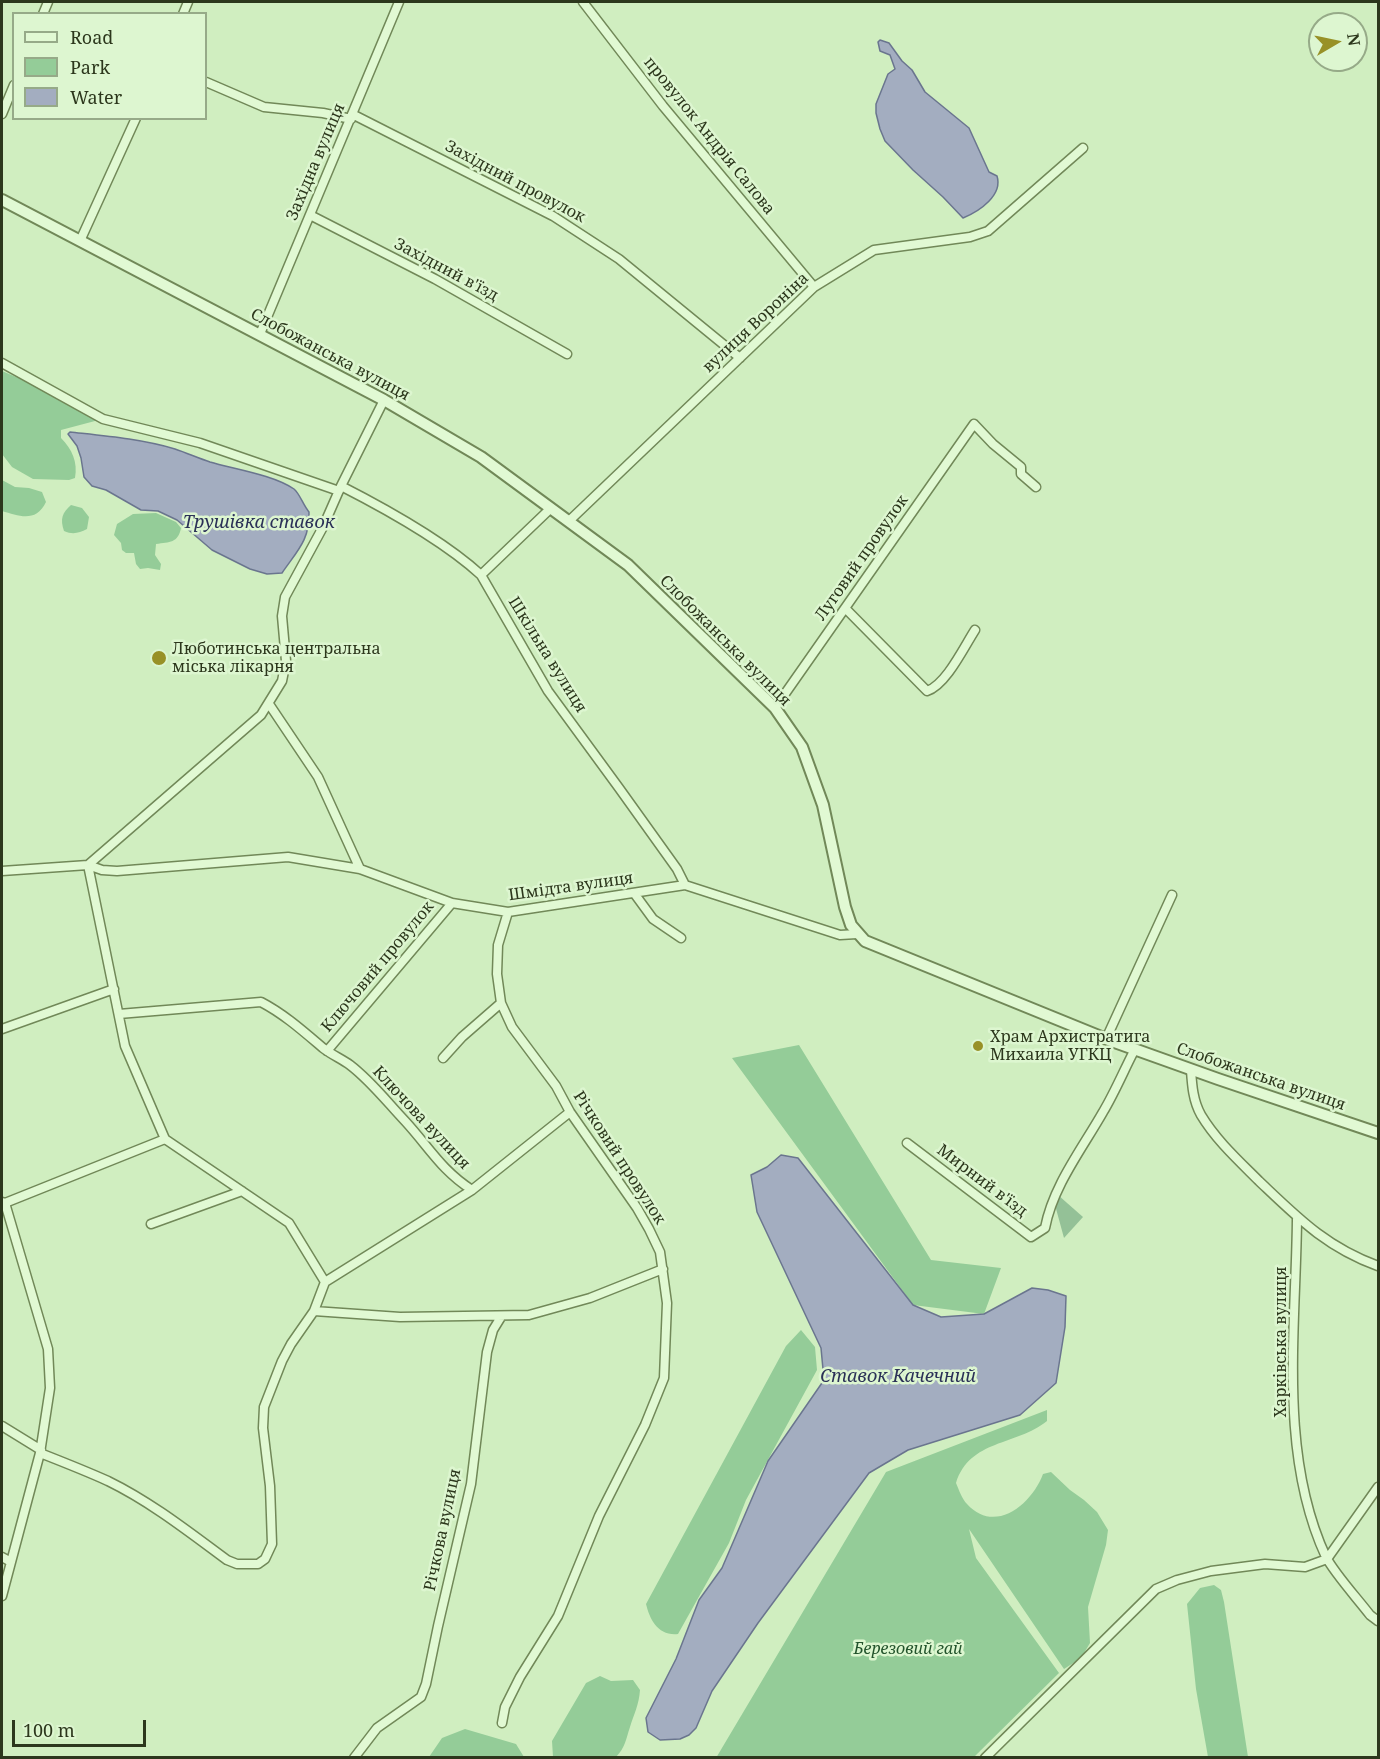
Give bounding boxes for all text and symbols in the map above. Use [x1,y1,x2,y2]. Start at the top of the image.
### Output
legend [12,12,207,120]
north arrow [1308,12,1368,72]
text: Road [70,25,113,49]
text: N [1342,32,1366,47]
street label: провулок Андрія Салова [639,53,779,219]
text: Park [70,55,110,79]
text: Water [70,85,122,109]
street label: Західна вулиця [283,100,349,224]
street label: Західний провулок [442,137,588,227]
street label: Західний в'їзд [391,235,501,305]
street label: вулиця Вороніна [699,269,813,377]
street label: Слобожанська вулиця [247,305,413,405]
street label: Луговий провулок [811,492,913,624]
water label: Трушівка ставок [183,512,335,534]
street label: Слобожанська вулиця [655,571,795,711]
street label: Шкільна вулиця [504,594,590,716]
place label: Люботинська центральна міська лікарня [172,639,381,677]
marker: Люботинська центральна міська лікарня [150,649,168,667]
street label: Шмідта вулиця [507,869,635,905]
street label: Ключовий провулок [318,898,438,1036]
place label: Храм Архистратига Михаила УГКЦ [990,1027,1150,1065]
marker: Храм Архистратига Михаила УГКЦ [971,1039,985,1053]
street label: Слобожанська вулиця [1174,1039,1348,1115]
street label: Ключова вулиця [368,1062,474,1174]
street label: Річковий провулок [569,1088,669,1228]
street label: Мирний в'їзд [933,1141,1031,1221]
street label: Харківська вулиця [1271,1266,1291,1418]
water label: Ставок Качечний [820,1366,976,1388]
street label: Річкова вулиця [421,1467,465,1593]
park label: Березовий гай [853,1639,963,1659]
scale bar [15,1708,148,1746]
text: 100 m [23,1718,75,1742]

